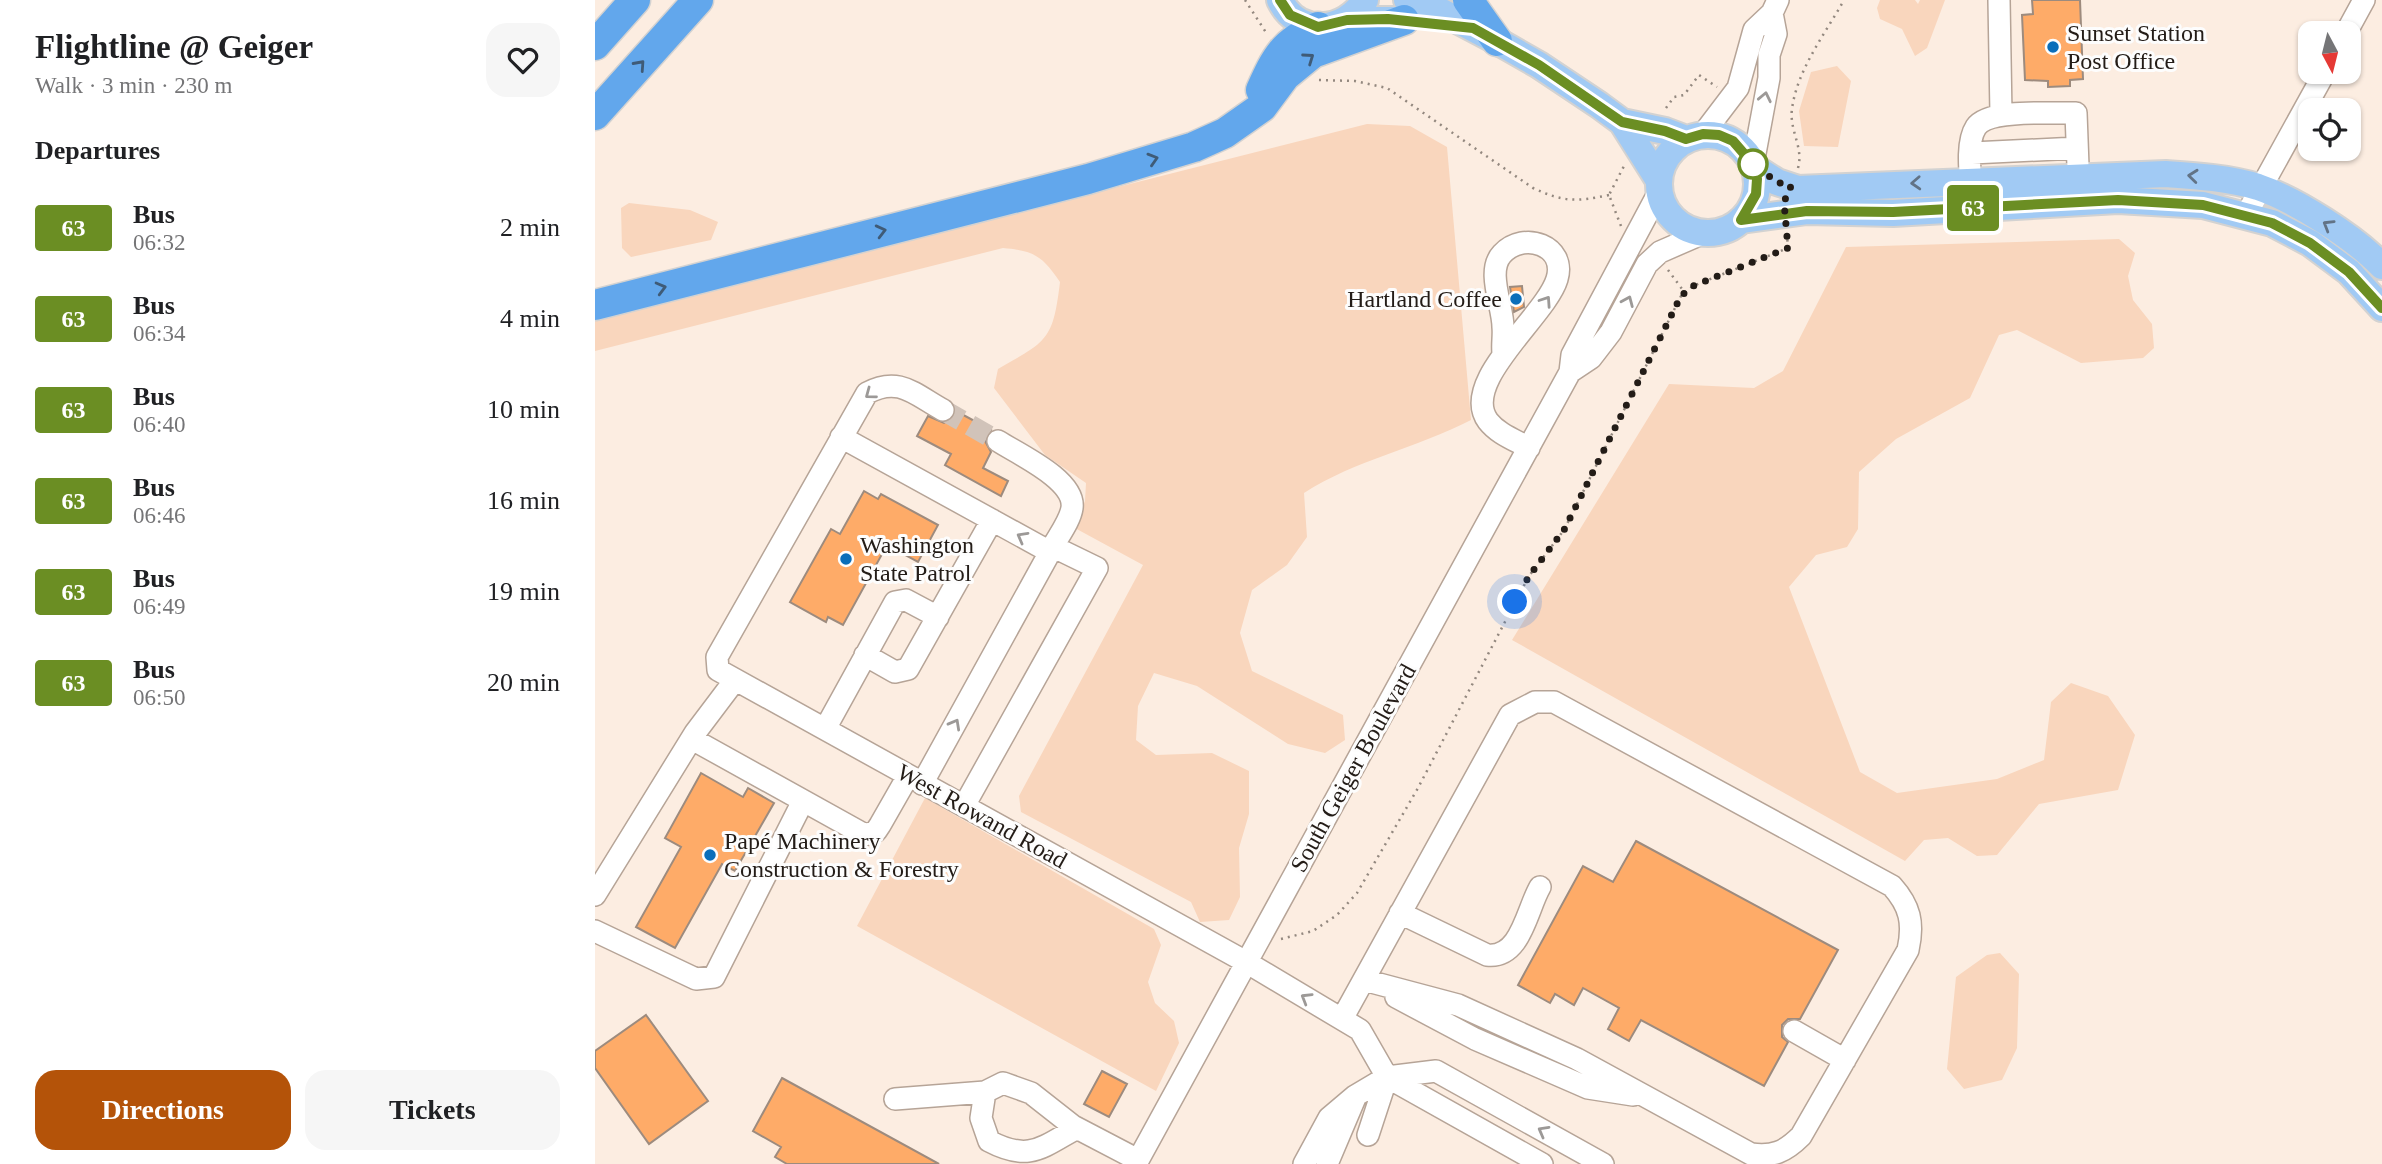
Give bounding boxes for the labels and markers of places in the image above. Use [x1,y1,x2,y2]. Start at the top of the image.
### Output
place label: Sunset Station Post Office [2067,20,2205,74]
marker: Sunset Station Post Office [2045,39,2061,55]
unlabelled marker [1738,149,1768,179]
place label: Hartland Coffee [1347,286,1502,312]
marker: Hartland Coffee [1508,291,1524,307]
place label: Washington State Patrol [860,532,974,586]
marker: Washington State Patrol [838,551,854,567]
place label: Papé Machinery Construction & Forestry [724,828,959,882]
marker: Papé Machinery Construction & Forestry [702,847,718,863]

